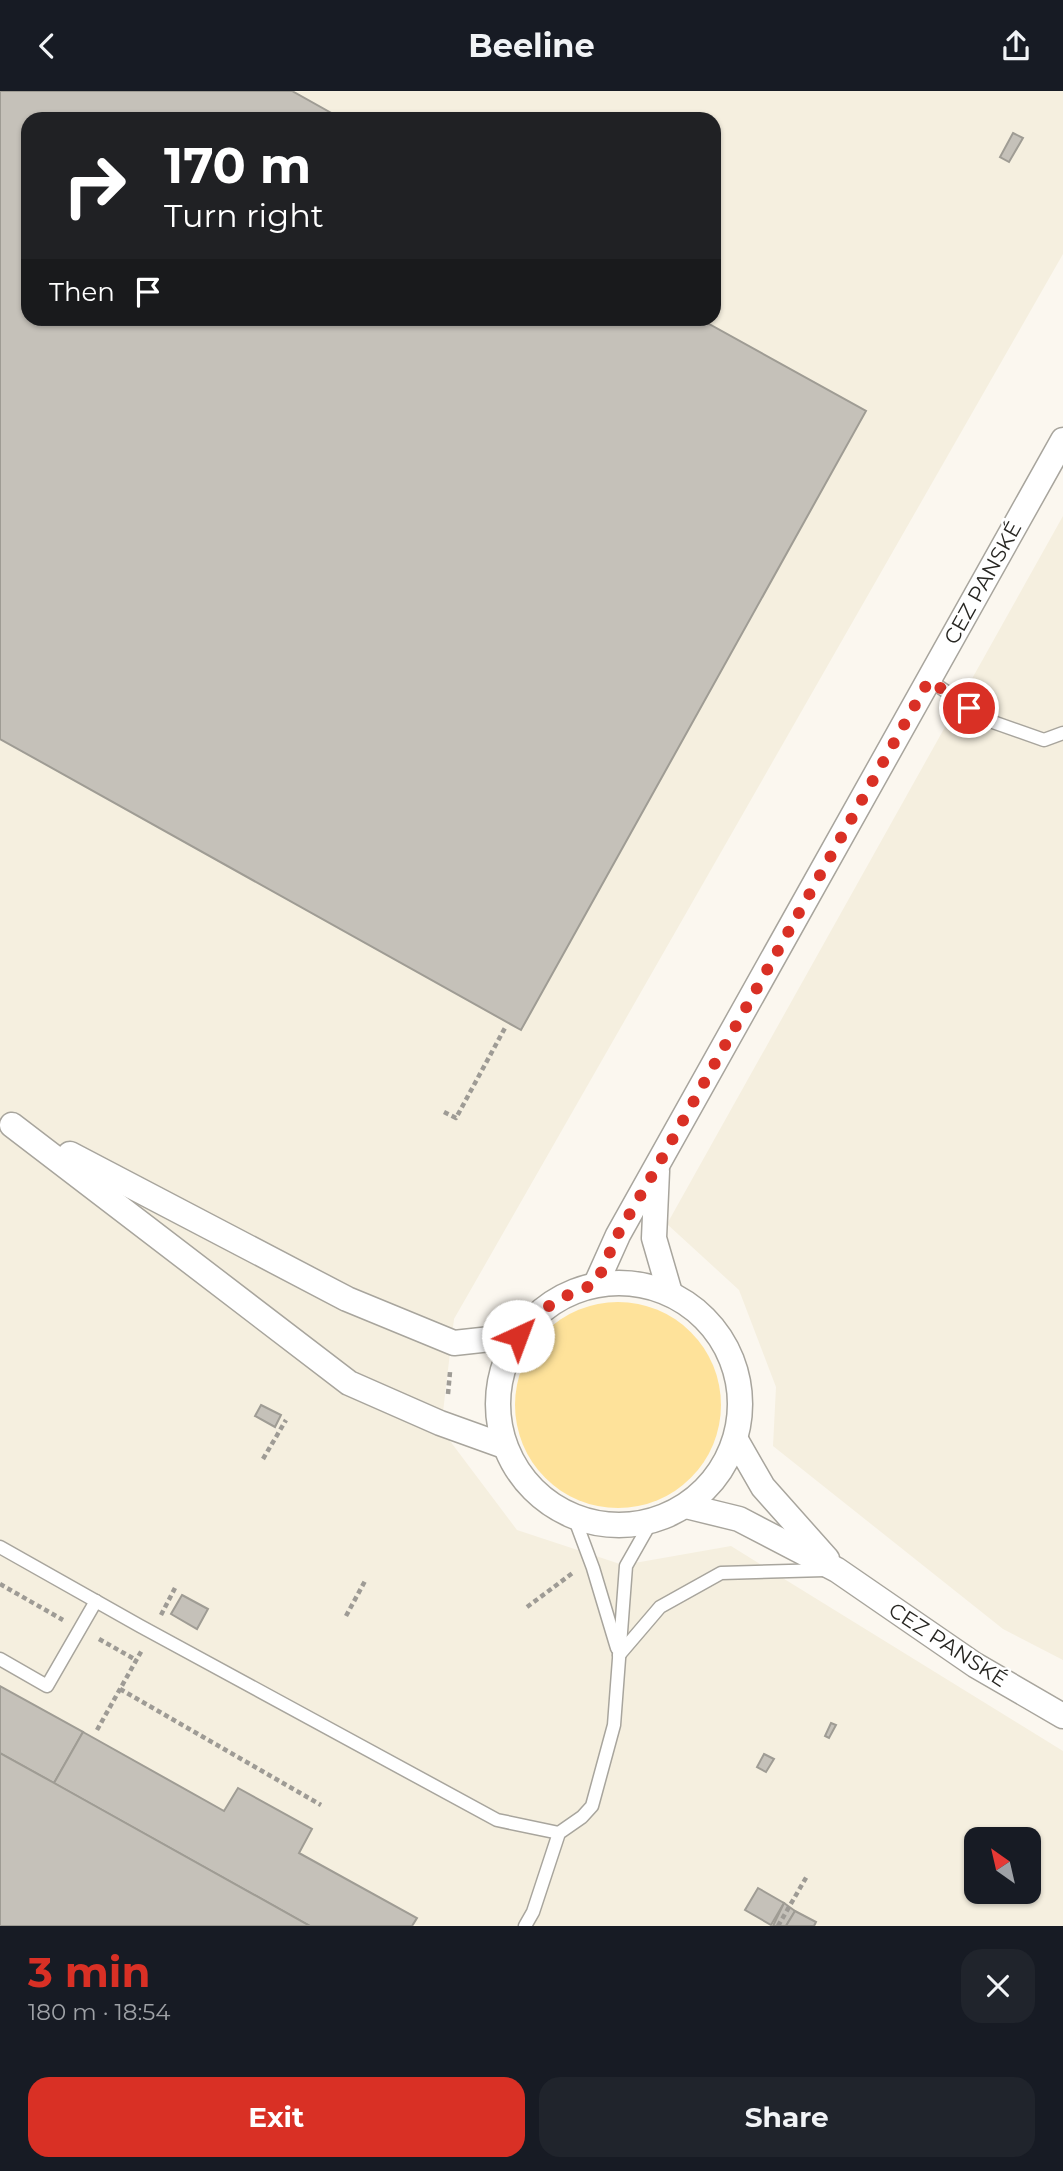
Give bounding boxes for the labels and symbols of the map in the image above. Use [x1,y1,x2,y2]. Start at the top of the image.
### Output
street label: CEZ PANSKÉ [939,517,1027,648]
pin [939,678,999,738]
position arrow [481,1299,555,1373]
street label: CEZ PANSKÉ [884,1597,1012,1692]
north arrow [964,1827,1041,1904]

